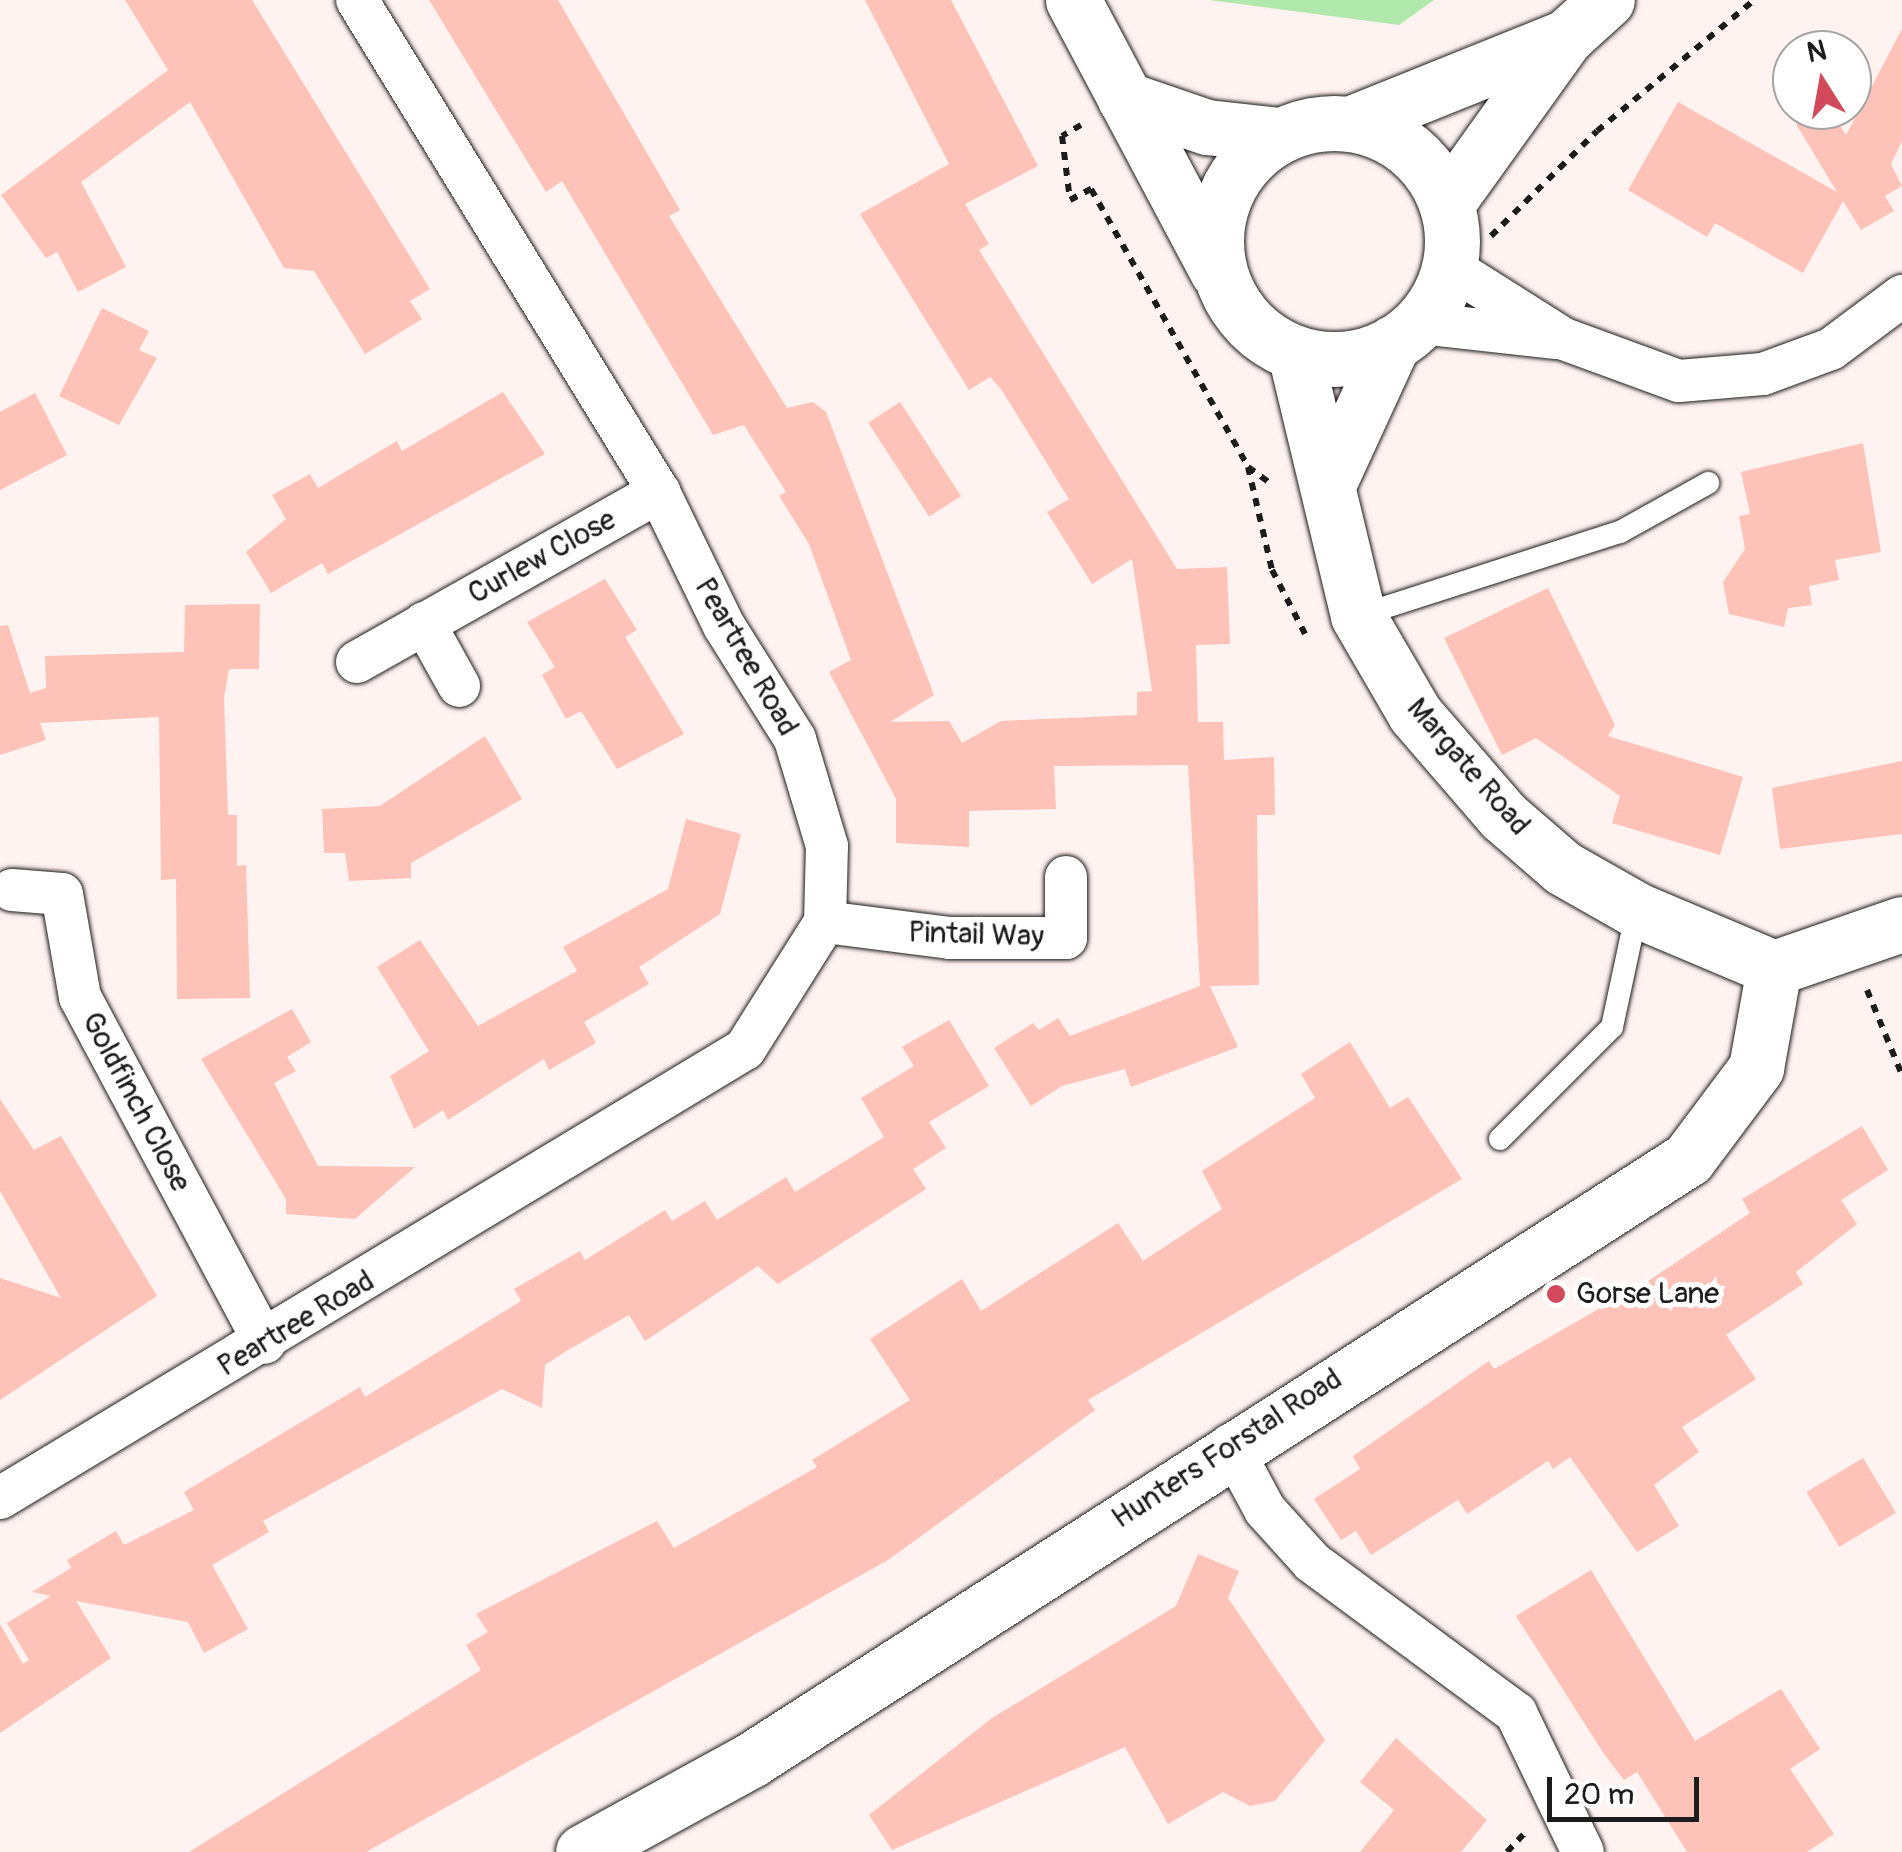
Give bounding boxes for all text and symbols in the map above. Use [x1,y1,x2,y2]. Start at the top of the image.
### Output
north arrow [1772,30,1872,130]
text: N [1804,33,1829,71]
street label: Curlew Close [462,502,622,612]
street label: Peartree Road [686,572,806,742]
street label: Margate Road [1399,691,1537,843]
street label: Pintail Way [908,915,1044,955]
street label: Goldfinch Close [74,1006,198,1198]
street label: Peartree Road [211,1263,381,1385]
place label: Gorse Lane [1576,1276,1719,1312]
marker: Gorse Lane [1545,1283,1567,1305]
street label: Hunters Forstal Road [1105,1361,1349,1537]
scale bar [1552,1757,1704,1819]
text: 20 m [1564,1776,1634,1813]

